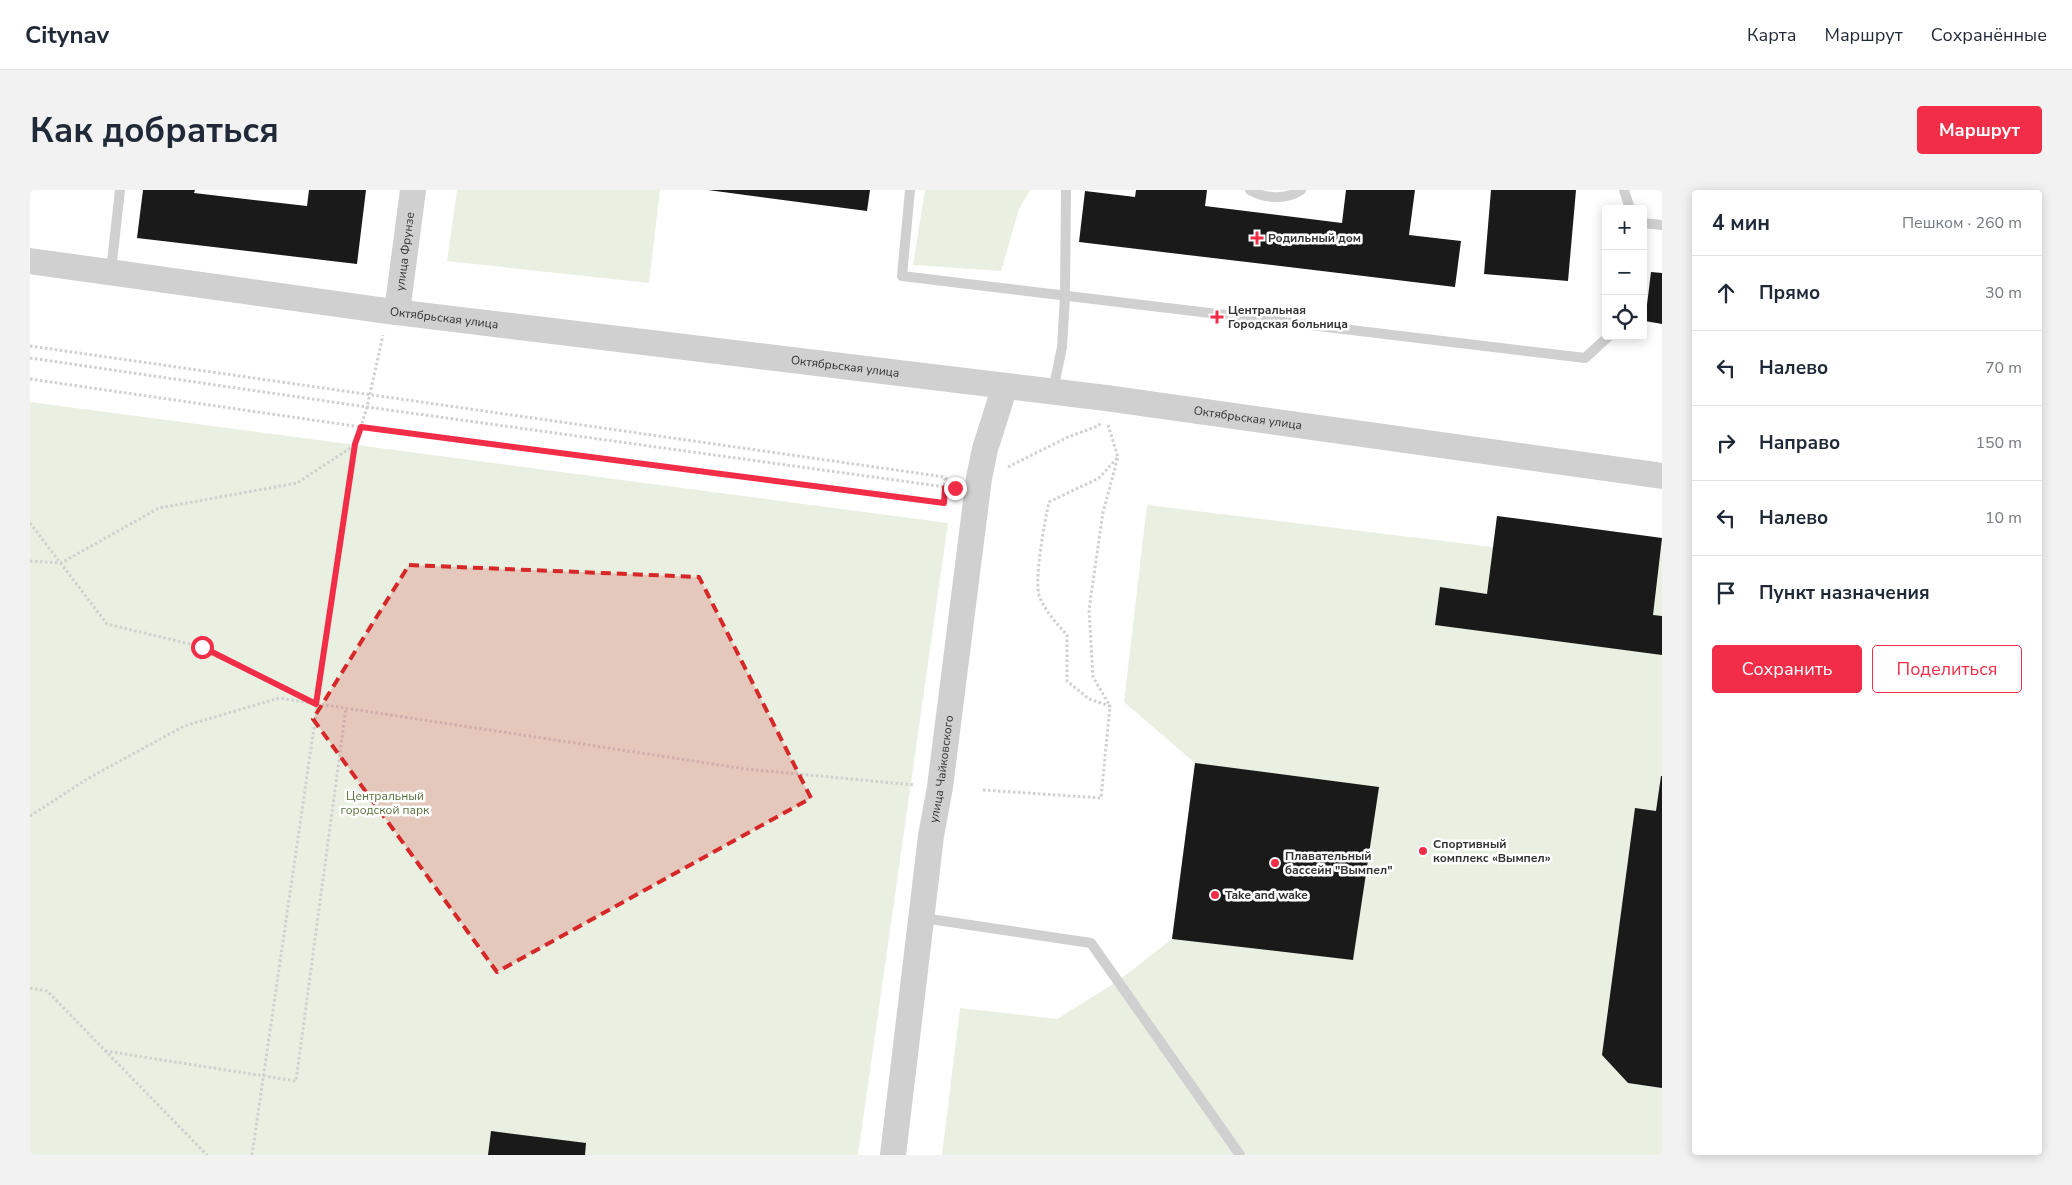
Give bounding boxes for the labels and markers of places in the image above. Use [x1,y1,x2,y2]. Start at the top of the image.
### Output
place label: Родильный дом [1268,230,1361,246]
marker: Родильный дом [1250,231,1264,245]
place label: Центральная Городская больница [1228,302,1348,332]
marker: Центральная Городская больница [1210,310,1224,324]
place label: Спортивный комплекс «Вымпел» [1433,836,1551,866]
marker: Спортивный комплекс «Вымпел» [1417,845,1429,857]
place label: Плавательный бассейн "Вымпел" [1285,848,1393,878]
marker: Плавательный бассейн "Вымпел" [1269,857,1281,869]
place label: Take and wake [1225,887,1308,903]
marker: Take and wake [1209,889,1221,901]

